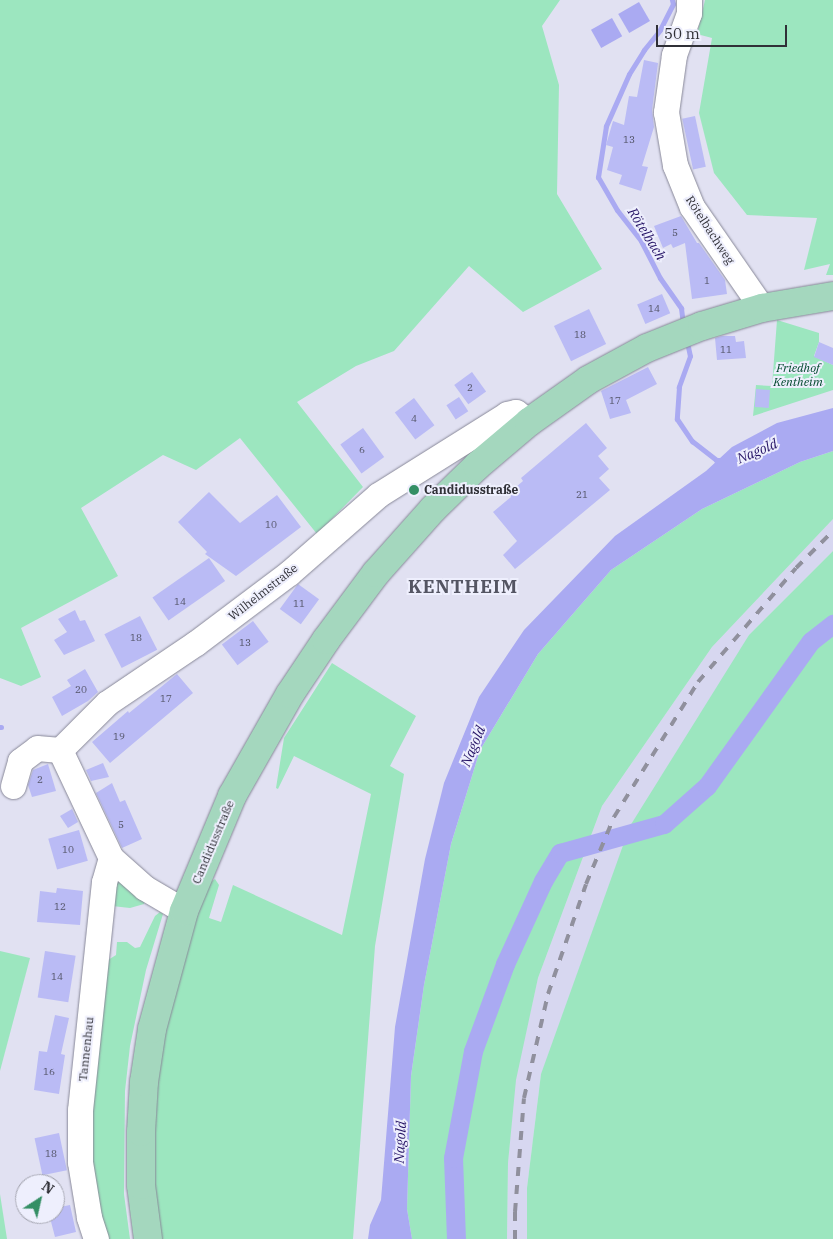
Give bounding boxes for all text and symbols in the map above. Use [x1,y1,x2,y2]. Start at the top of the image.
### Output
scale bar [658,15,789,47]
text: 50 m [664,24,700,43]
house number: 13 [623,134,635,146]
street label: Rötelbachweg [683,193,737,267]
water label: Rötelbach [624,205,670,263]
house number: 5 [672,227,678,239]
house number: 1 [704,275,710,287]
house number: 14 [648,303,660,315]
house number: 18 [574,329,586,341]
house number: 11 [720,344,732,356]
park label: Friedhof Kentheim [773,361,823,389]
house number: 2 [467,382,473,394]
house number: 17 [609,395,621,407]
house number: 4 [411,413,417,425]
water label: Nagold [734,435,780,467]
house number: 6 [359,444,365,456]
place label: Candidusstraße [424,483,518,497]
marker: Candidusstraße [408,484,420,496]
house number: 21 [576,489,588,501]
house number: 10 [265,519,277,531]
street label: Wilhelmstraße [226,561,300,623]
district label: KENTHEIM [407,576,519,598]
house number: 14 [174,596,186,608]
house number: 11 [293,598,305,610]
house number: 18 [130,632,142,644]
house number: 13 [239,637,251,649]
house number: 20 [75,684,87,696]
house number: 17 [160,693,172,705]
water label: Nagold [457,723,489,769]
house number: 19 [113,731,125,743]
house number: 2 [37,774,43,786]
street label: Candidusstraße [189,798,237,886]
house number: 5 [118,819,124,831]
house number: 10 [62,844,74,856]
house number: 12 [54,901,66,913]
house number: 14 [51,971,63,983]
street label: Tannenhau [75,1016,97,1082]
house number: 16 [43,1066,55,1078]
water label: Nagold [391,1120,409,1164]
house number: 18 [45,1148,57,1160]
north arrow [15,1174,65,1224]
text: N [38,1177,58,1198]

